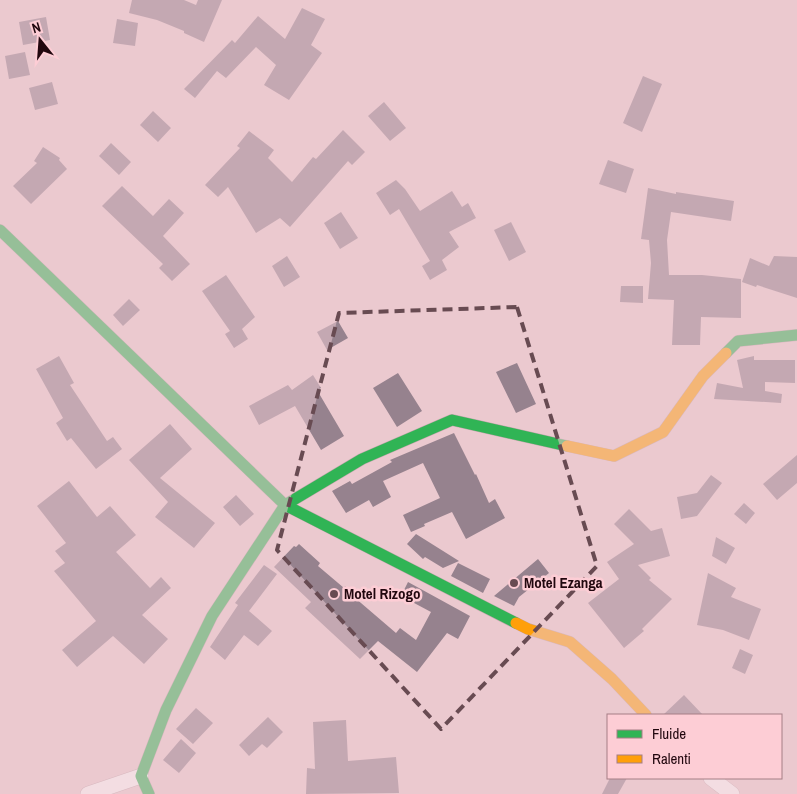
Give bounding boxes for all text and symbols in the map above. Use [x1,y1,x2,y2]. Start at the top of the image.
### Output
north arrow [15,15,65,65]
text: N [30,18,43,37]
place label: Motel Ezanga [524,572,603,593]
marker: Motel Ezanga [508,577,520,589]
place label: Motel Rizogo [344,583,421,604]
marker: Motel Rizogo [328,588,340,600]
legend [607,714,782,779]
text: Fluide [652,723,686,744]
text: Ralenti [652,748,691,769]

